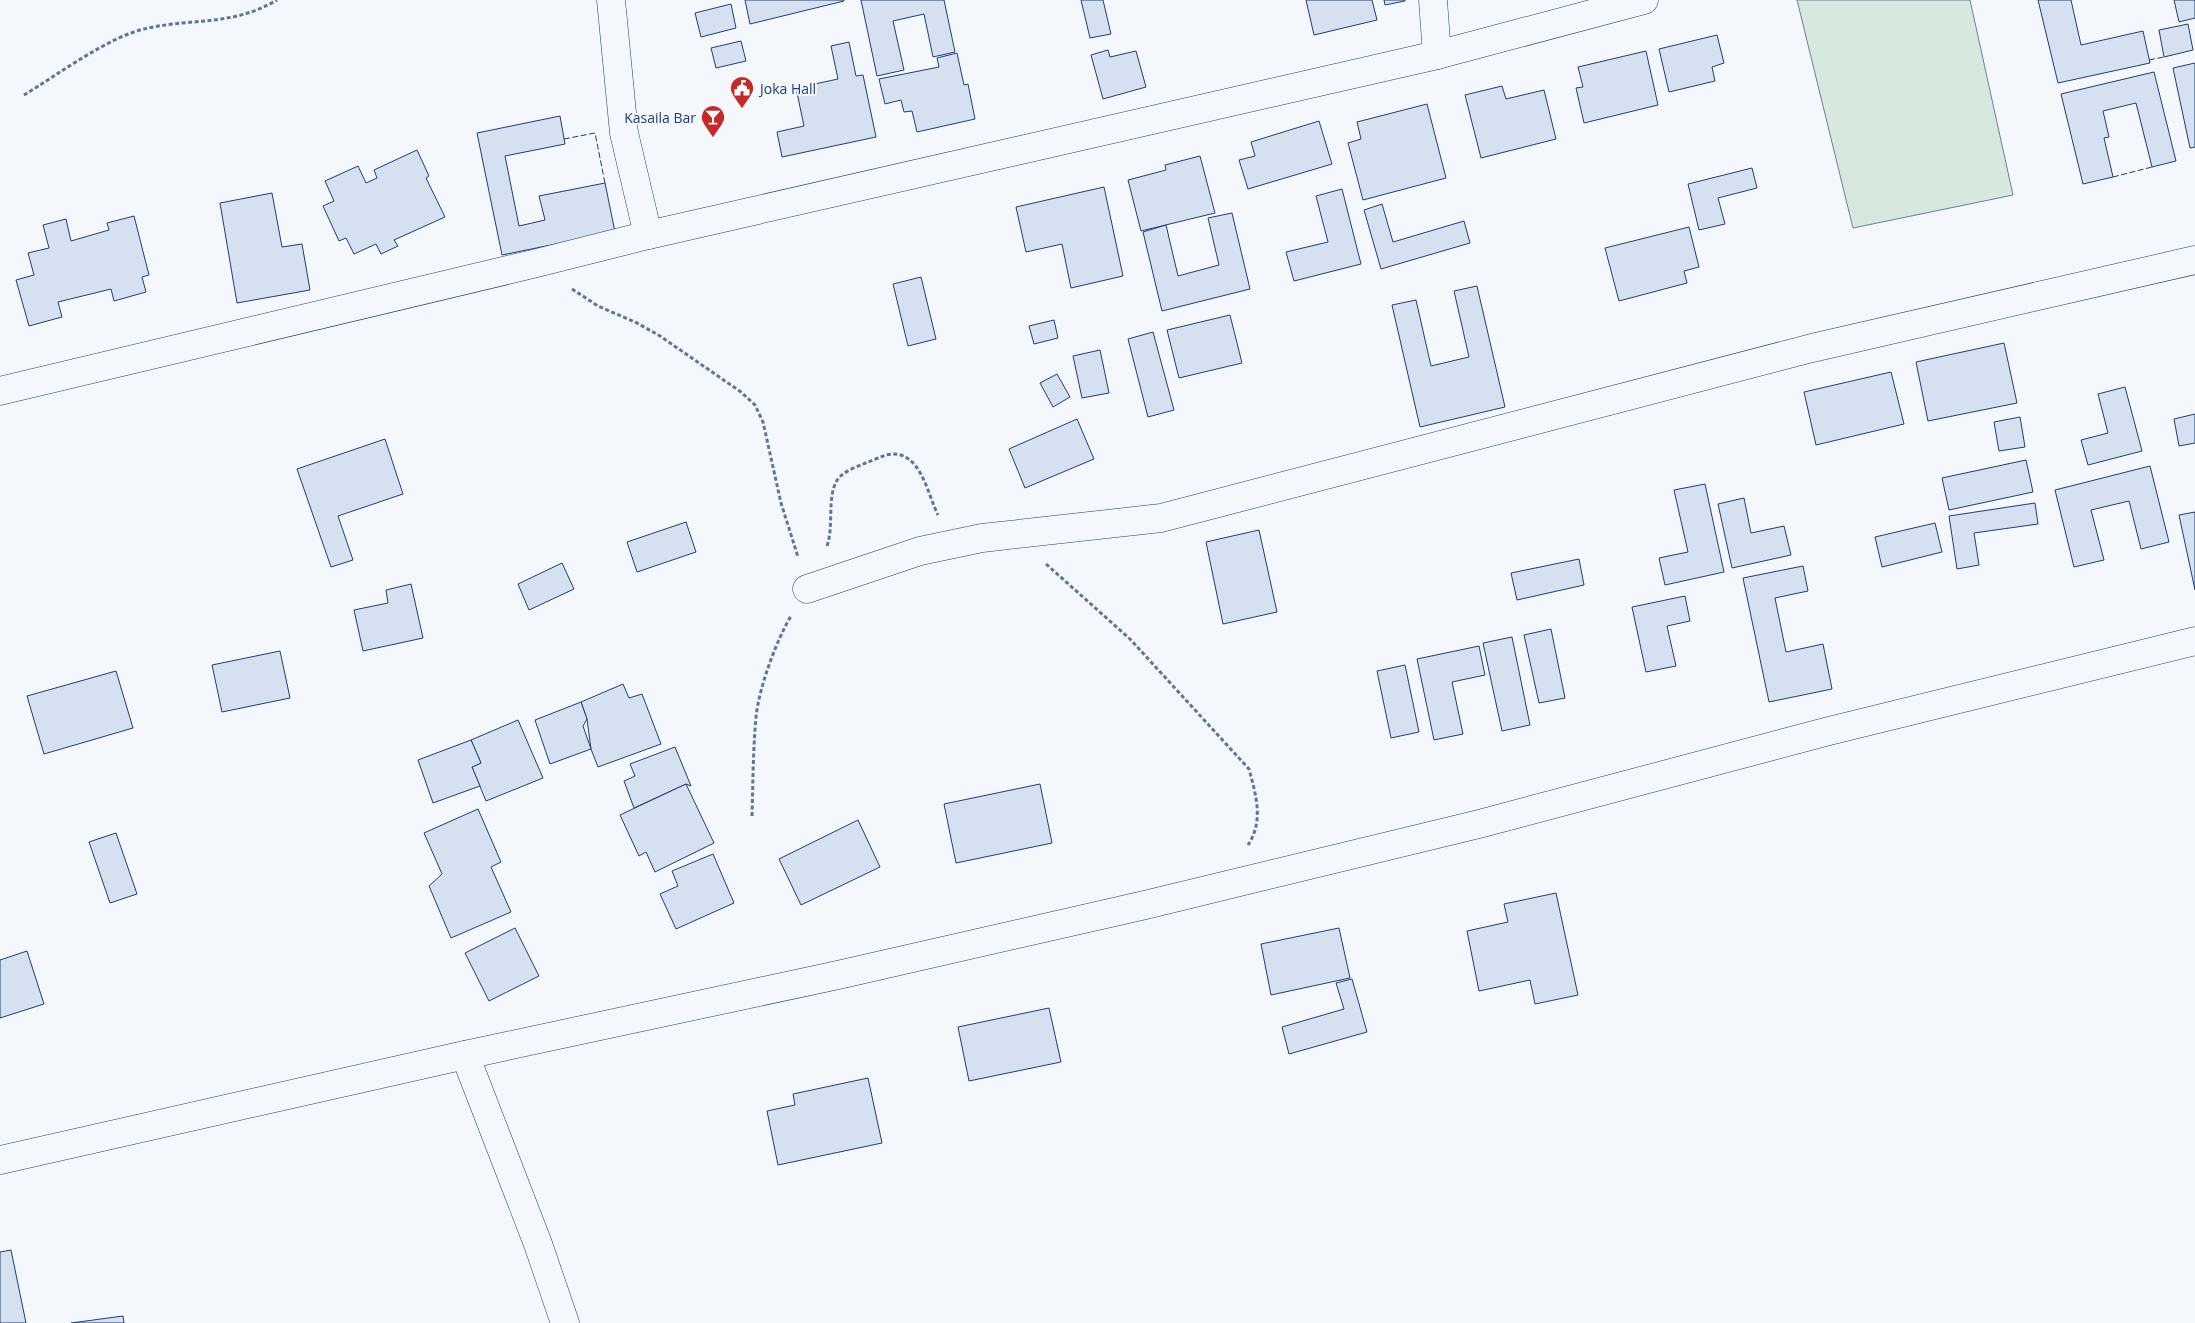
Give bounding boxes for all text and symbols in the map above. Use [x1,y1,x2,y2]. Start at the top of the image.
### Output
public building icon: Joka Hall [729,75,755,109]
place label: Joka Hall [758,79,816,98]
bar icon: Kasaila Bar [700,104,726,138]
place label: Kasaila Bar [624,108,696,127]

